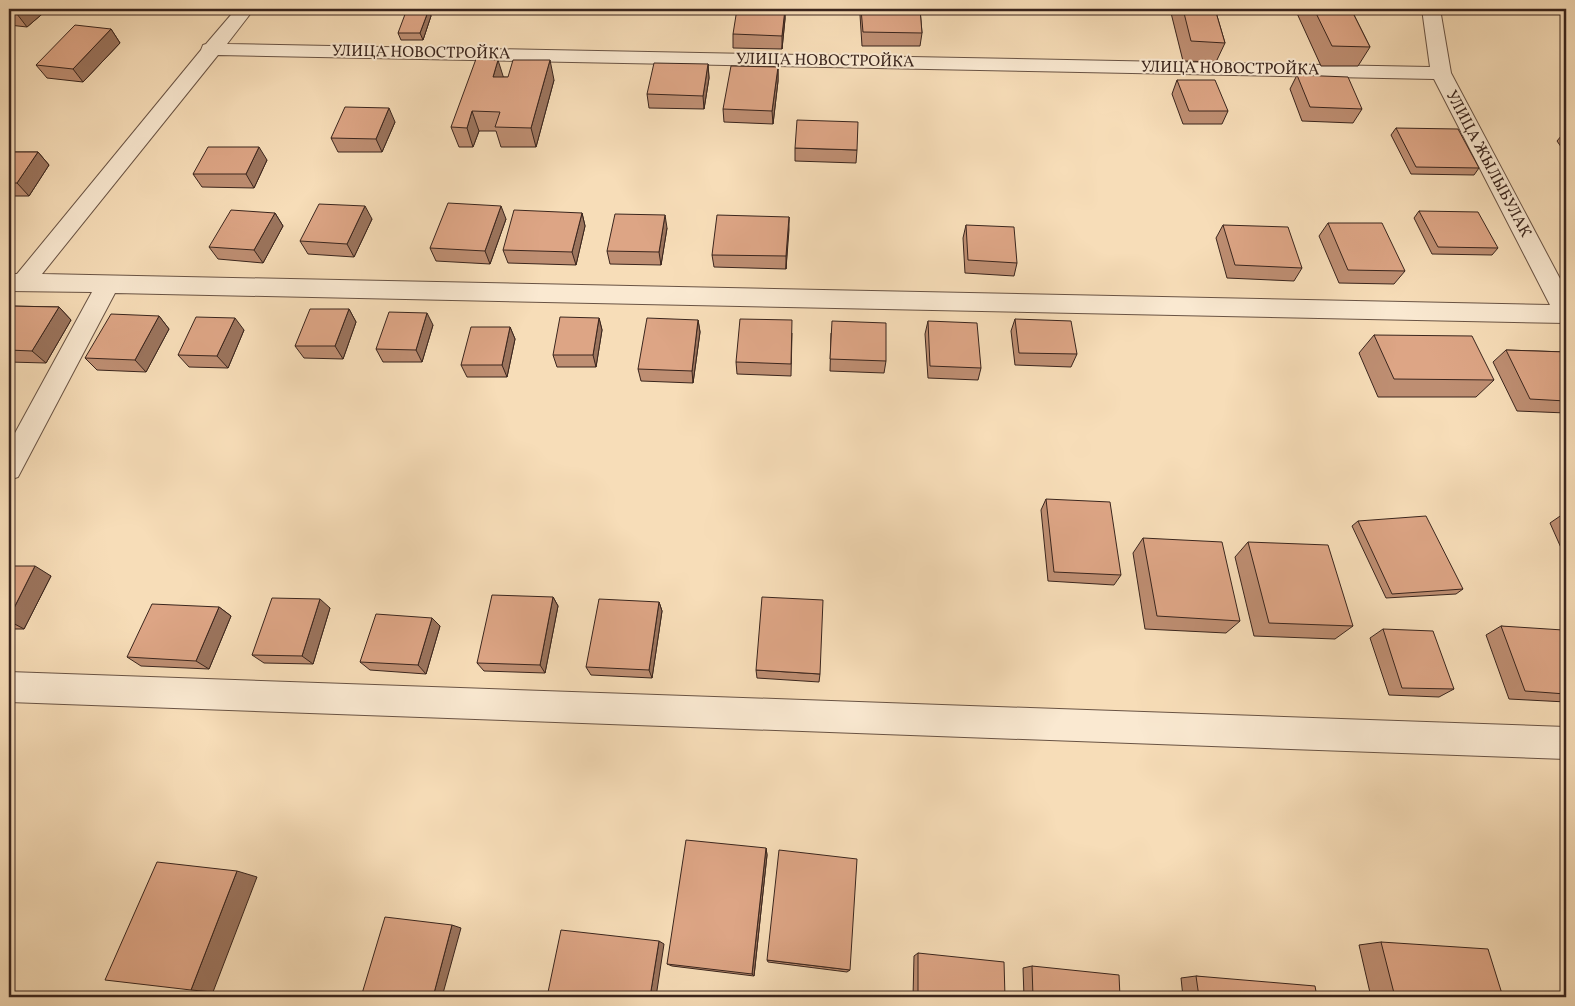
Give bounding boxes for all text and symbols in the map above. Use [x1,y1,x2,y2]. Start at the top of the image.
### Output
street label: УЛИЦА НОВОСТРОЙКА [332,40,510,66]
street label: УЛИЦА НОВОСТРОЙКА [736,48,914,74]
street label: УЛИЦА НОВОСТРОЙКА [1141,56,1319,82]
street label: УЛИЦА ЖЫЛЫБУЛАК [1440,87,1536,241]

